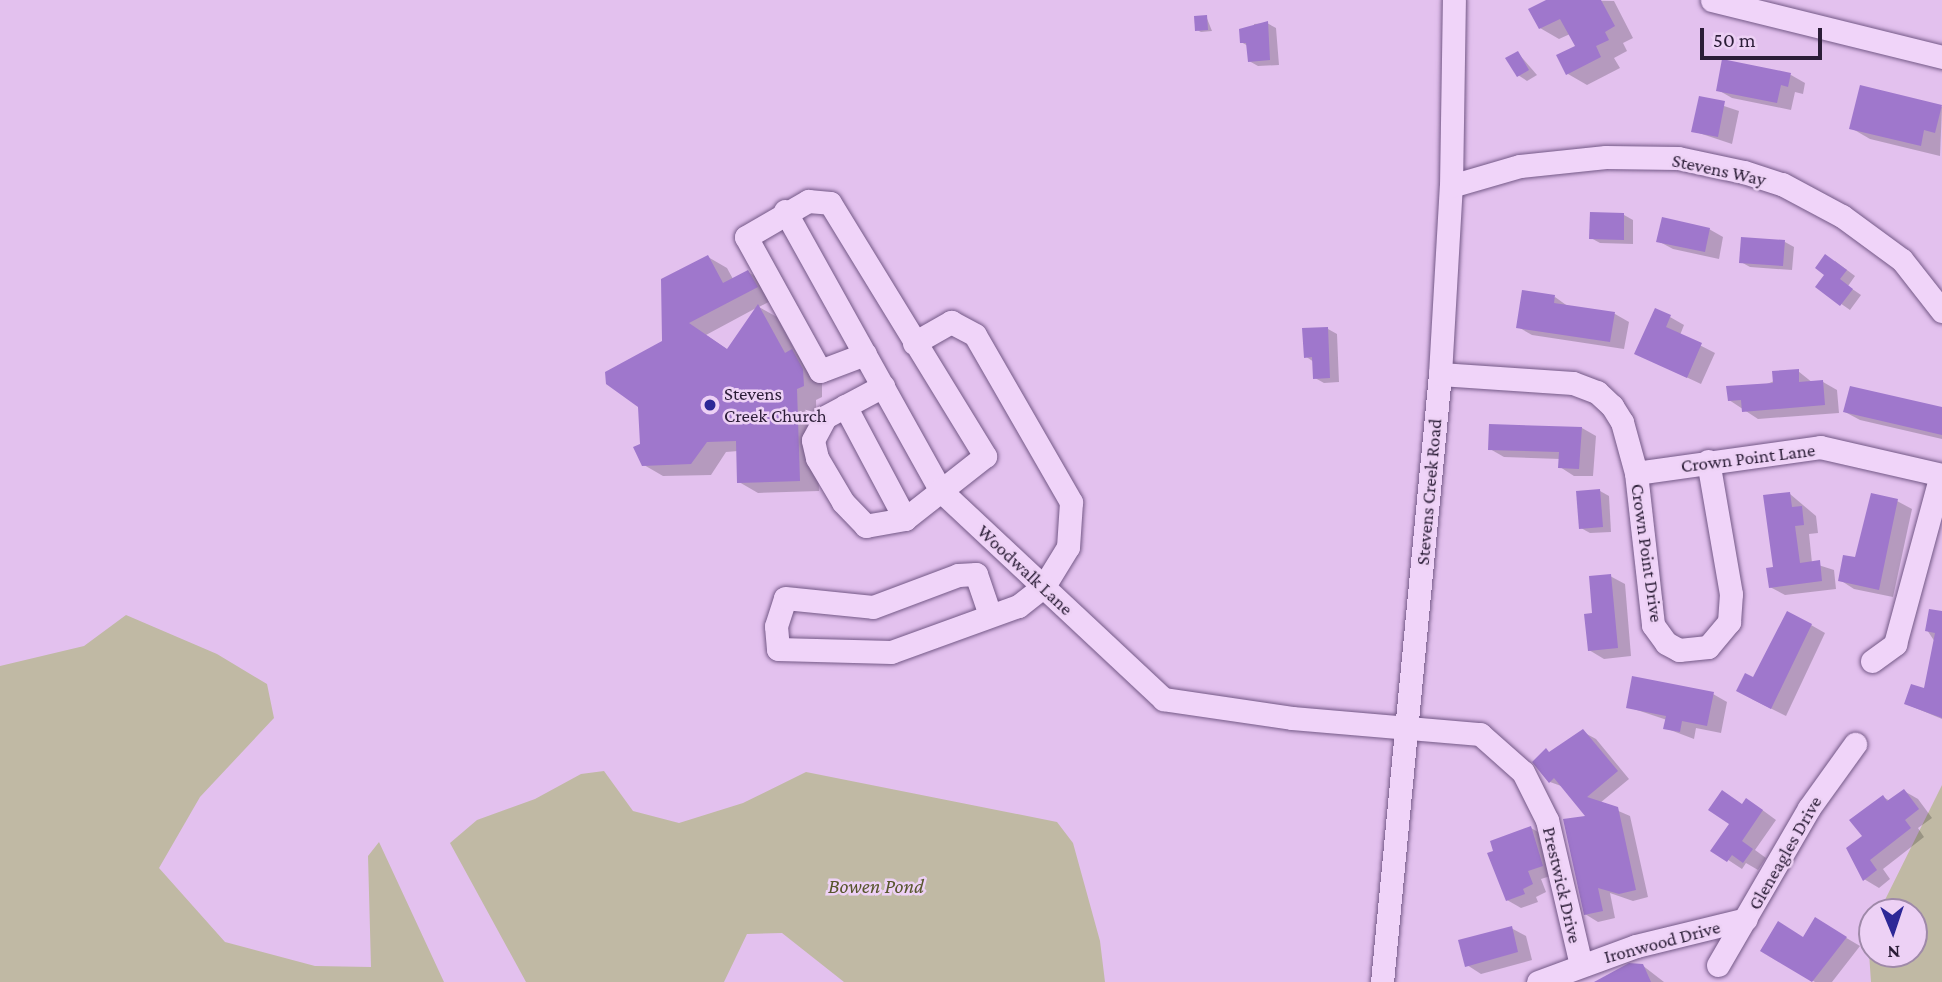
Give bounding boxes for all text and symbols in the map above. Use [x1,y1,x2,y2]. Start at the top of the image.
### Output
scale bar [1704,14,1826,58]
text: 50 m [1713,28,1756,52]
street label: Stevens Way [1670,149,1768,191]
place label: Stevens Creek Church [724,383,827,427]
marker: Stevens Creek Church [702,397,718,413]
street label: Stevens Creek Road [1411,418,1447,566]
street label: Crown Point Lane [1680,438,1816,478]
street label: Crown Point Drive [1626,482,1668,624]
street label: Woodwalk Lane [972,520,1078,620]
street label: Gleneagles Drive [1743,792,1827,914]
street label: Prestwick Drive [1538,825,1586,945]
water label: Bowen Pond [828,873,924,899]
north arrow [1858,898,1928,968]
street label: Ironwood Drive [1601,916,1723,968]
text: N [1887,942,1901,963]

